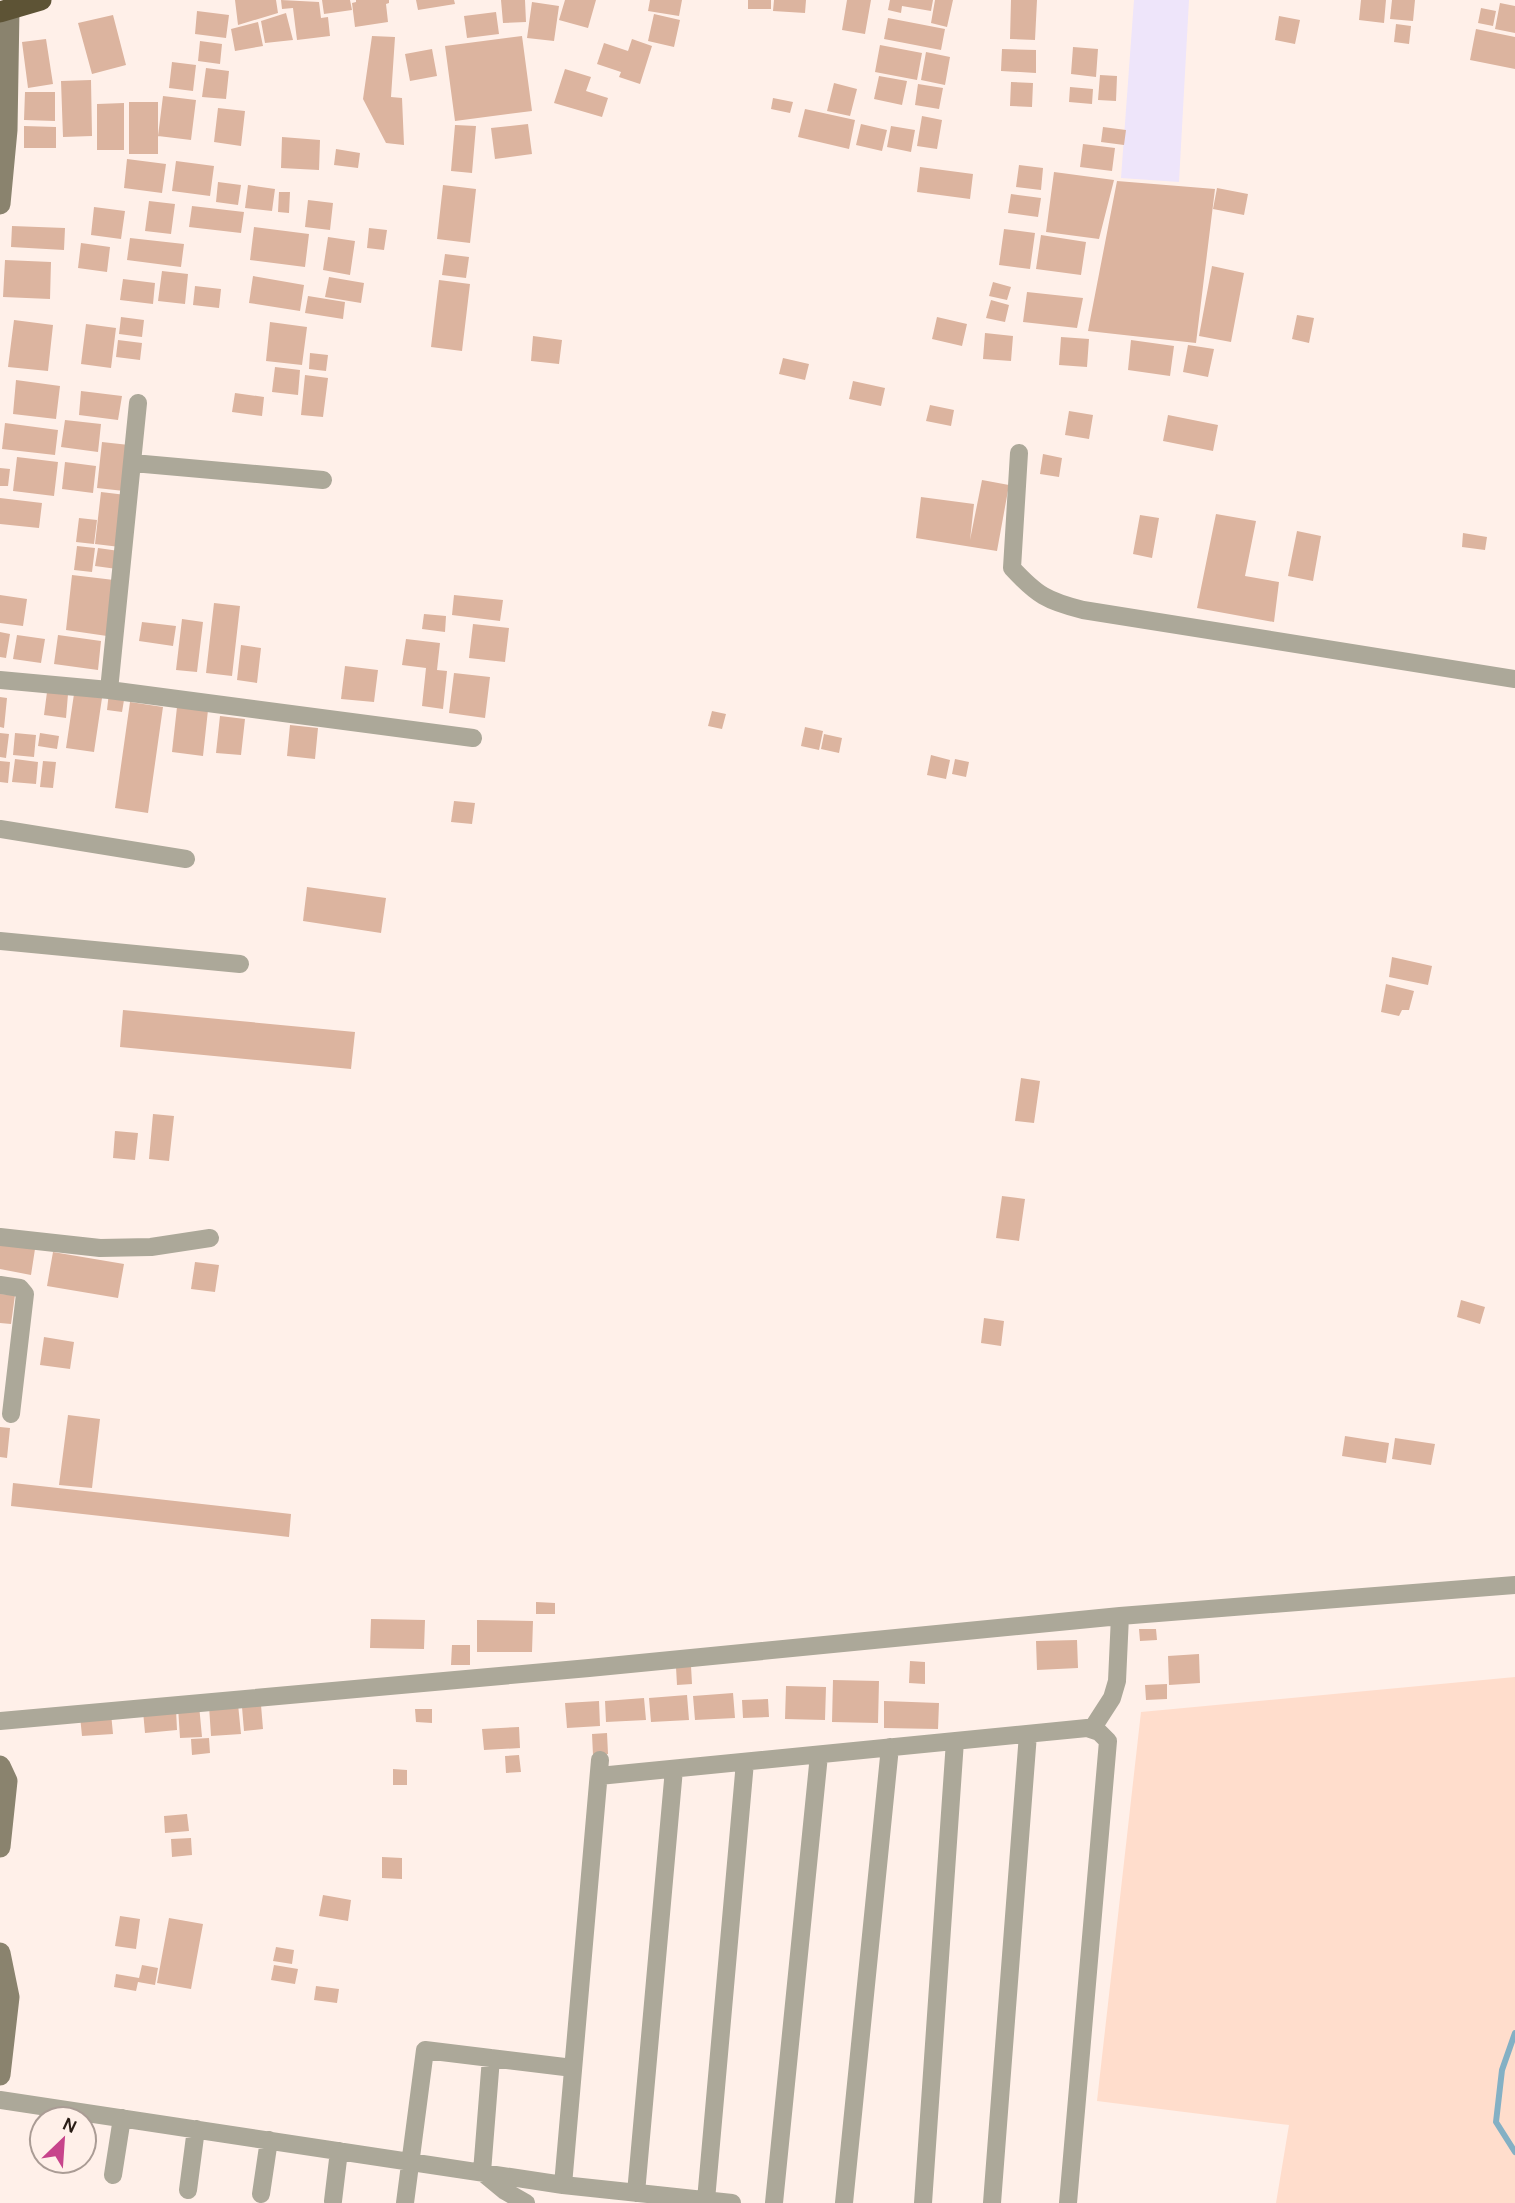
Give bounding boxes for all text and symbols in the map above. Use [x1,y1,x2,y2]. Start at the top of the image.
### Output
north arrow [28,2105,98,2175]
text: N [59,2113,81,2138]

